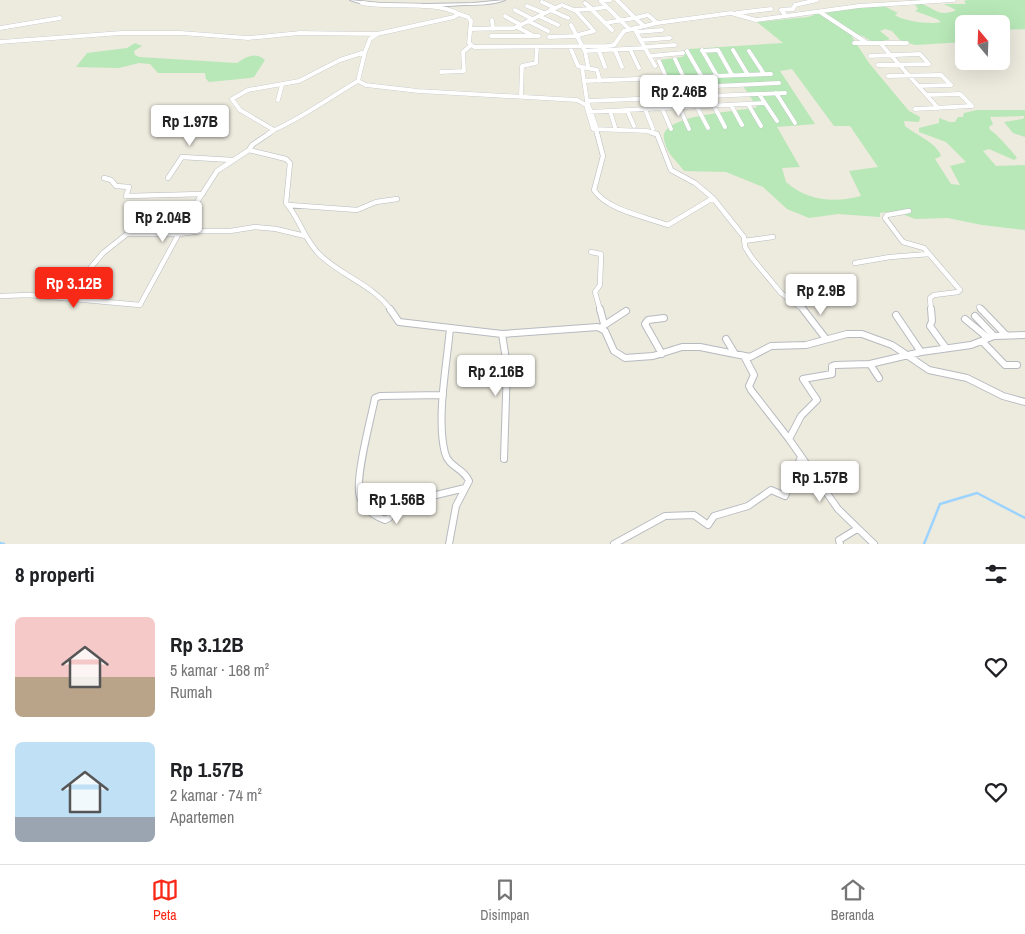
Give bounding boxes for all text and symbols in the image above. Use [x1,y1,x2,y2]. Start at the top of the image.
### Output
north arrow [955,15,1010,70]
map controls [955,15,1010,70]
pin: Rp 2.46B [627,74,731,117]
text: Rp 2.46B [651,80,707,102]
pin: Rp 1.97B [138,104,242,147]
text: Rp 1.97B [162,110,218,132]
pin: Rp 2.04B [111,200,215,243]
text: Rp 2.04B [135,206,191,228]
pin: Rp 3.12B [22,266,126,309]
text: Rp 3.12B [46,272,102,294]
pin: Rp 2.9B [775,274,867,316]
text: Rp 2.9B [797,279,845,301]
pin: Rp 2.16B [444,354,548,397]
text: Rp 2.16B [468,360,524,382]
pin: Rp 1.57B [768,460,872,503]
text: Rp 1.57B [792,466,848,488]
pin: Rp 1.56B [345,482,449,525]
text: Rp 1.56B [369,488,425,510]
text: 8 properti [15,560,94,589]
icon: filters [982,560,1010,588]
text: Rp 3.12B [170,630,244,659]
icon: home [55,637,115,697]
icon: heart [982,653,1010,681]
text: 5 kamar · 168 m² [170,659,269,681]
text: Rumah [170,681,212,703]
text: Rp 1.57B [170,755,244,784]
icon: home [55,762,115,822]
icon: heart [982,778,1010,806]
text: 2 kamar · 74 m² [170,784,262,806]
text: Apartemen [170,806,234,828]
tab: Peta [151,876,179,924]
tab: Disimpan [480,876,529,924]
tab: Beranda [831,876,874,924]

